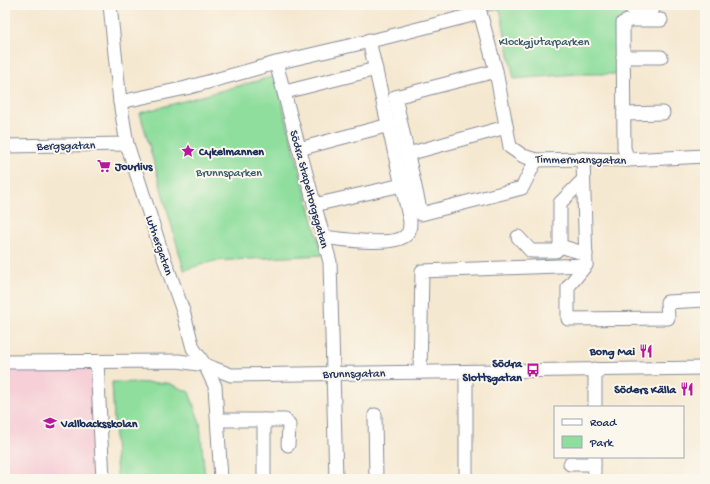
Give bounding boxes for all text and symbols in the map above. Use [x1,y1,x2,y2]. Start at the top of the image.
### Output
park label: Klockgjutarparken [499,36,590,50]
street label: Södra Stapeltorgsgatan [286,129,331,250]
street label: Bergsgatan [36,139,96,155]
place icon: Cykelmannen [180,143,196,159]
place label: Cykelmannen [198,146,264,160]
street label: Timmermansgatan [534,153,627,169]
supermarket icon: Jourlivs [96,158,112,174]
place label: Jourlivs [114,161,153,175]
park label: Brunnsparken [195,167,262,181]
street label: Luthergatan [141,214,175,278]
restaurant icon: Bong Mai [638,343,654,359]
place label: Bong Mai [589,346,635,360]
place label: Södra Slottsgatan [463,358,523,386]
bus stop icon: Södra Slottsgatan [525,362,541,378]
street label: Brunnsgatan [322,367,386,383]
restaurant icon: Söders Källa [679,381,695,397]
place label: Söders Källa [614,384,677,398]
legend [554,406,684,458]
school or university icon: Vallbacksskolan [42,415,58,431]
text: Road [590,417,617,431]
place label: Vallbacksskolan [60,418,138,432]
text: Park [589,437,615,451]

